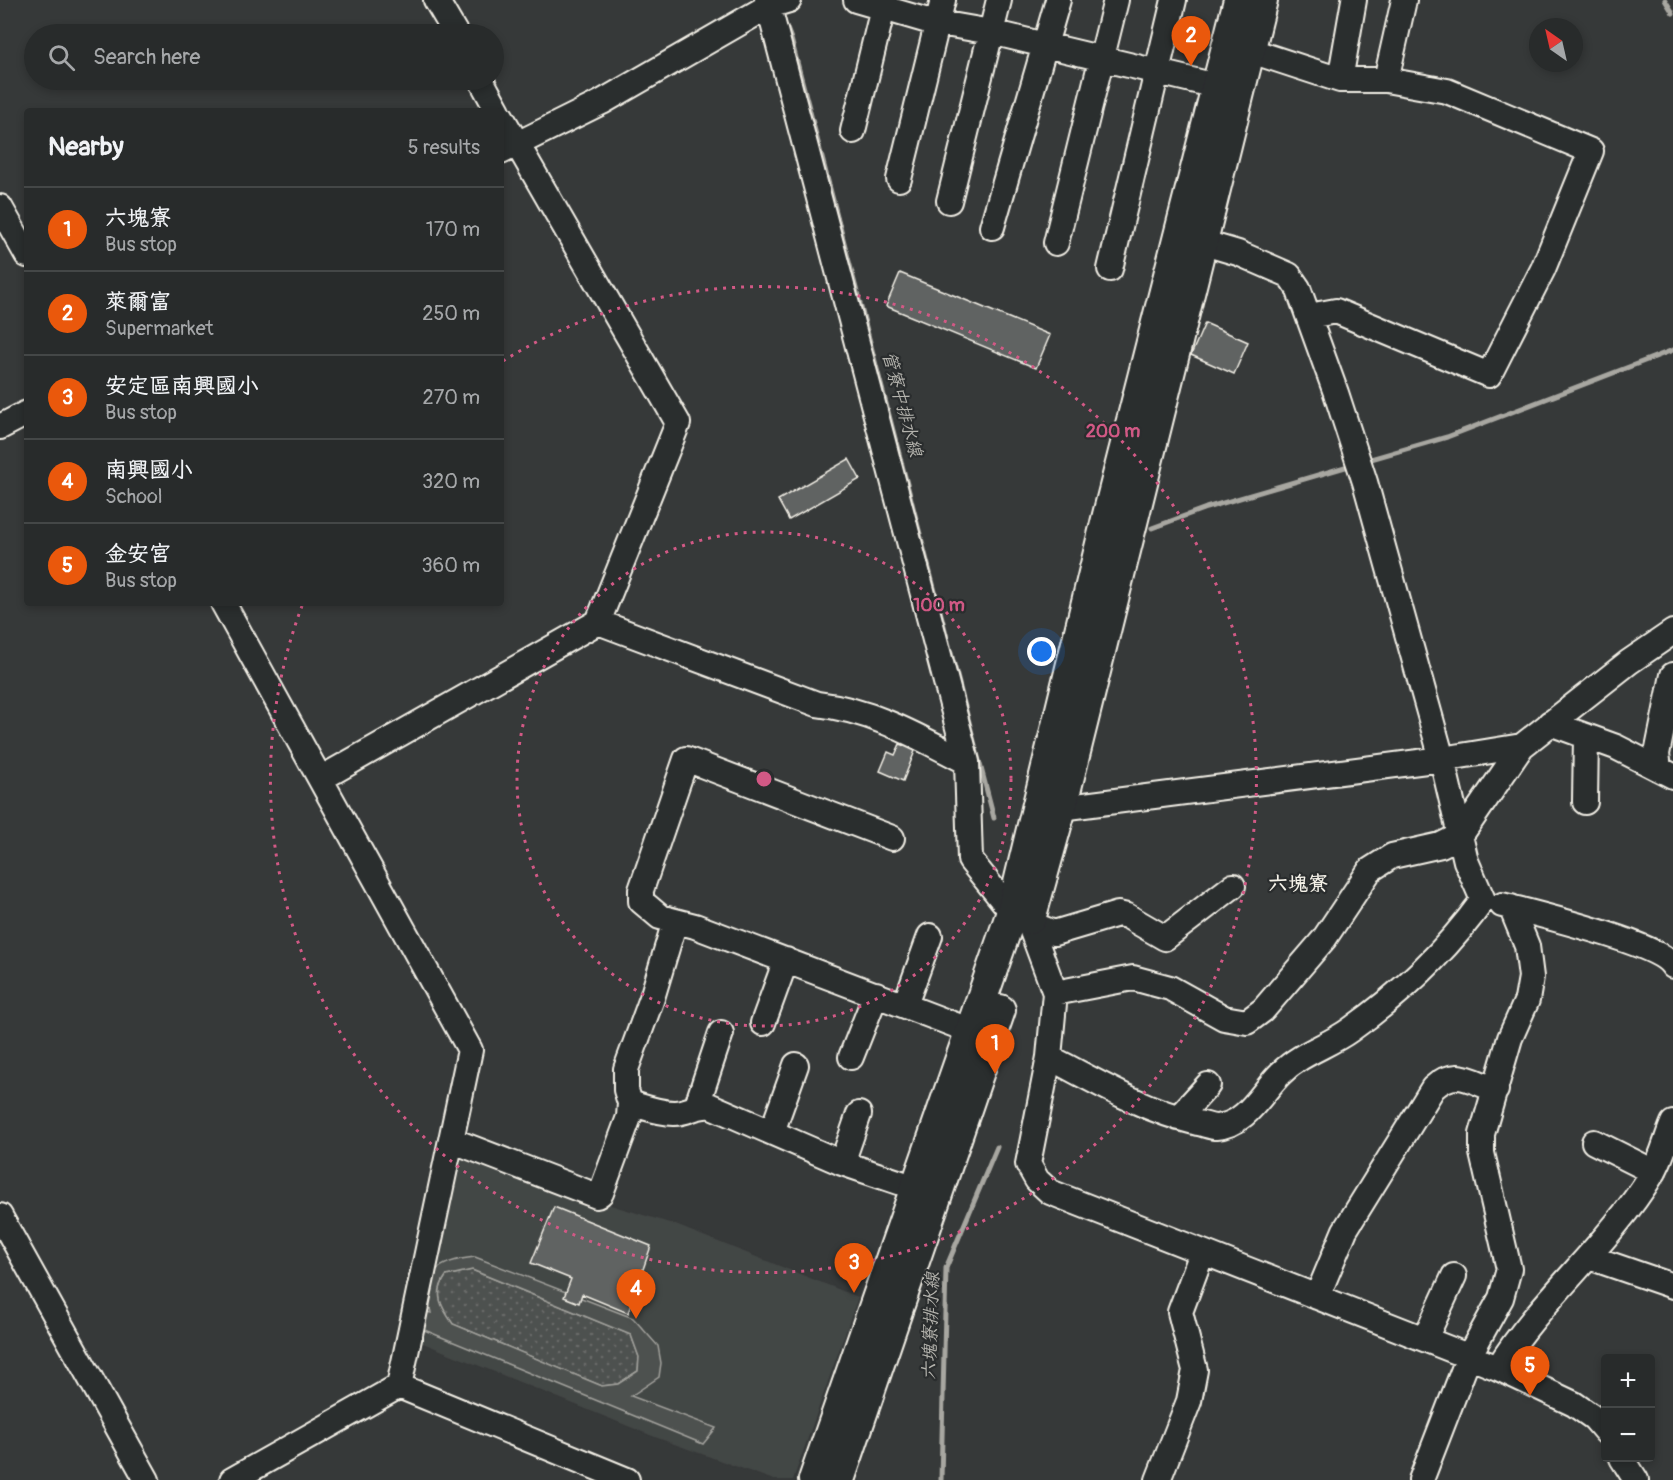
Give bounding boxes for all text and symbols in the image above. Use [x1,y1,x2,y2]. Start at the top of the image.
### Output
pin: 2 [1172,16,1210,66]
north arrow [1529,18,1583,72]
search box [24,24,504,90]
icon: search [45,41,78,74]
text: Search here [93,43,200,71]
text: Nearby [48,131,124,163]
text: 5 results [408,135,480,160]
text: 六塊寮 [105,204,171,232]
text: 1 [64,217,71,242]
text: 170 m [426,217,480,242]
text: Bus stop [105,232,177,257]
text: 萊爾富 [105,288,171,316]
text: 2 [62,301,73,326]
text: 250 m [422,301,480,326]
text: Supermarket [105,316,214,341]
water label: 管寮中排水線 [877,349,927,460]
text: 安定區南興國小 [105,372,259,400]
text: 3 [62,385,73,410]
text: 270 m [422,385,480,410]
text: Bus stop [105,400,177,425]
text: 200 m [1086,420,1140,443]
text: 南興國小 [105,456,193,484]
text: 4 [62,469,73,494]
text: 320 m [422,469,480,494]
text: School [105,484,162,509]
text: 金安宮 [105,540,171,568]
text: 5 [62,553,73,578]
text: 360 m [421,553,480,578]
text: Bus stop [105,568,177,593]
text: 100 m [913,594,965,617]
your location [1027,637,1056,666]
centre of rings [754,769,774,789]
district label: 六塊寮 [1268,871,1328,896]
pin: 1 [976,1024,1014,1074]
pin: 3 [834,1244,874,1293]
pin: 4 [616,1270,656,1319]
water label: 六塊寮排水線 [918,1271,944,1380]
pin: 5 [1510,1346,1550,1396]
map controls [1601,1354,1655,1462]
button: + [1601,1354,1655,1408]
button: − [1601,1408,1655,1462]

